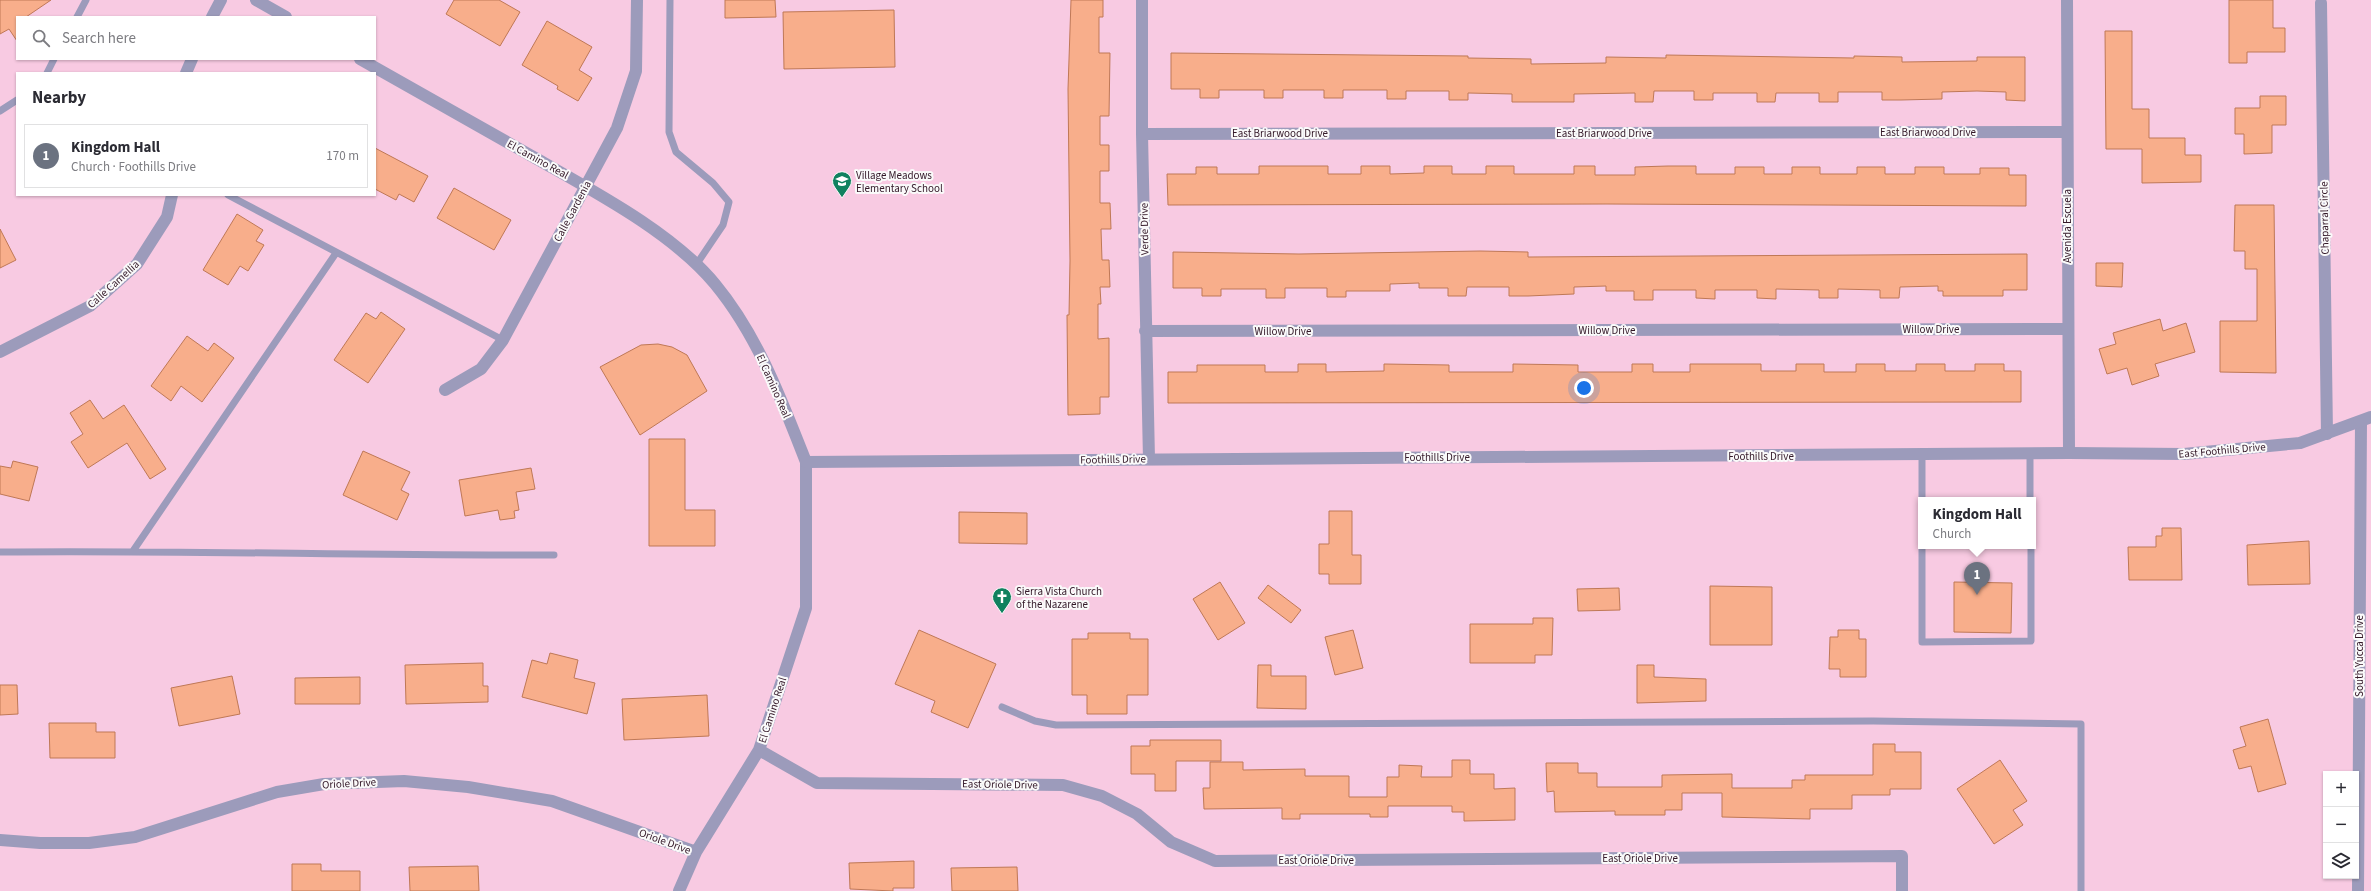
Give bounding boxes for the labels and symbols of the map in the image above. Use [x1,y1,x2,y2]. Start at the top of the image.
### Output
street label: East Briarwood Drive [1880,125,1977,140]
street label: East Briarwood Drive [1232,126,1329,141]
street label: East Briarwood Drive [1556,126,1653,141]
street label: El Camino Real [504,136,571,183]
place label: Village Meadows Elementary School [856,168,943,196]
school or university icon: Village Meadows Elementary School [831,170,853,198]
street label: Calle Gardenia [550,178,595,244]
street label: Chaparral Circle [2316,181,2333,255]
street label: Avenida Escuela [2060,189,2075,263]
street label: Verde Drive [1137,202,1152,255]
street label: Calle Camellia [84,257,143,312]
street label: Willow Drive [1903,322,1960,337]
street label: Willow Drive [1579,323,1636,338]
street label: Willow Drive [1255,324,1312,339]
street label: El Camino Real [753,352,794,421]
your location [1574,378,1594,398]
street label: East Foothills Drive [2178,439,2267,462]
street label: Foothills Drive [1728,449,1794,464]
street label: Foothills Drive [1404,450,1470,465]
street label: Foothills Drive [1080,451,1147,468]
pin: 1 [1964,562,1990,595]
place label: Sierra Vista Church of the Nazarene [1016,584,1102,612]
church icon: Sierra Vista Church of the Nazarene [991,586,1013,614]
street label: South Yucca Drive [2352,615,2367,697]
street label: El Camino Real [755,675,790,745]
street label: Oriole Drive [322,775,377,792]
street label: East Oriole Drive [962,776,1039,793]
street label: Oriole Drive [637,825,693,858]
street label: East Oriole Drive [1602,851,1678,866]
street label: East Oriole Drive [1278,853,1354,868]

